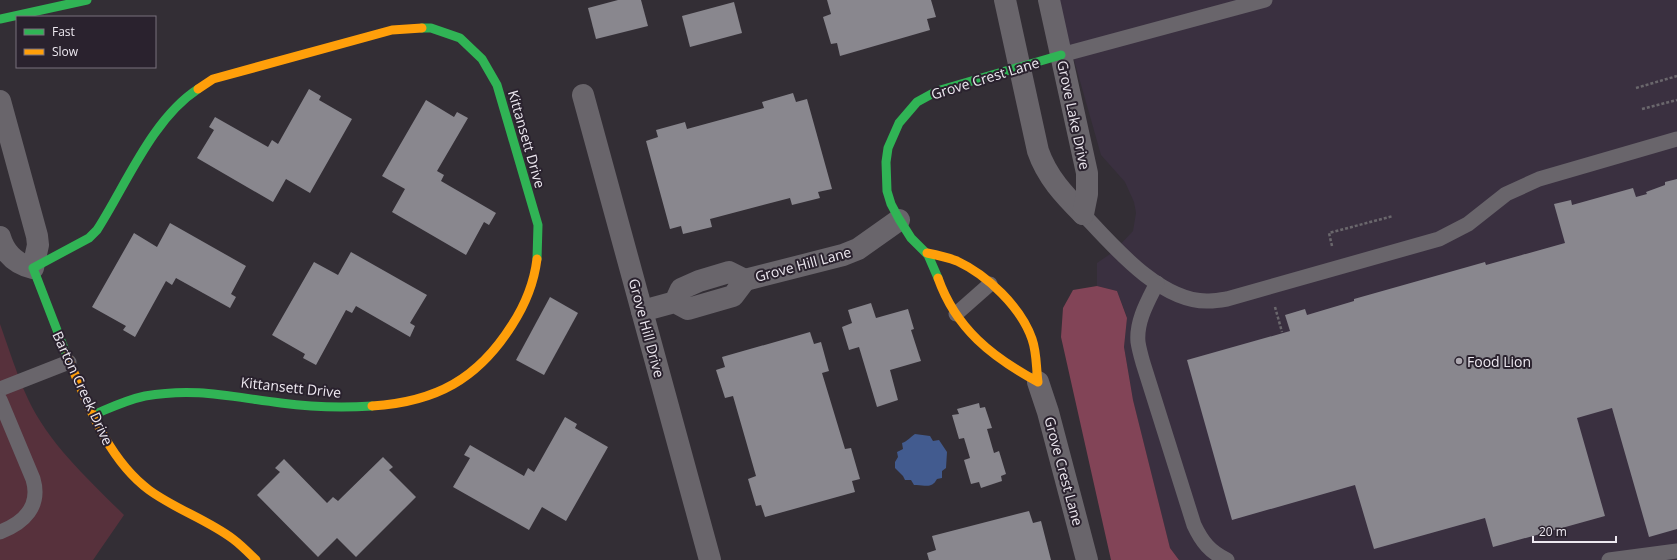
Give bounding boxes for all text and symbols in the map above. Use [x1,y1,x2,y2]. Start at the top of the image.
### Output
legend [16,16,156,68]
text: Fast [52,23,75,40]
text: Slow [52,43,79,60]
street label: Grove Crest Lane [929,52,1041,103]
street label: Grove Lake Drive [1053,59,1095,171]
street label: Kittansett Drive [504,88,550,190]
street label: Grove Hill Lane [753,242,853,286]
street label: Grove Hill Drive [625,276,669,380]
street label: Barton Creek Drive [48,328,118,448]
place label: Food Lion [1467,352,1531,371]
marker: Food Lion [1454,356,1464,366]
street label: Kittansett Drive [240,372,342,402]
street label: Grove Crest Lane [1040,414,1088,528]
scale bar [1533,518,1616,544]
text: 20 m [1539,523,1567,540]

